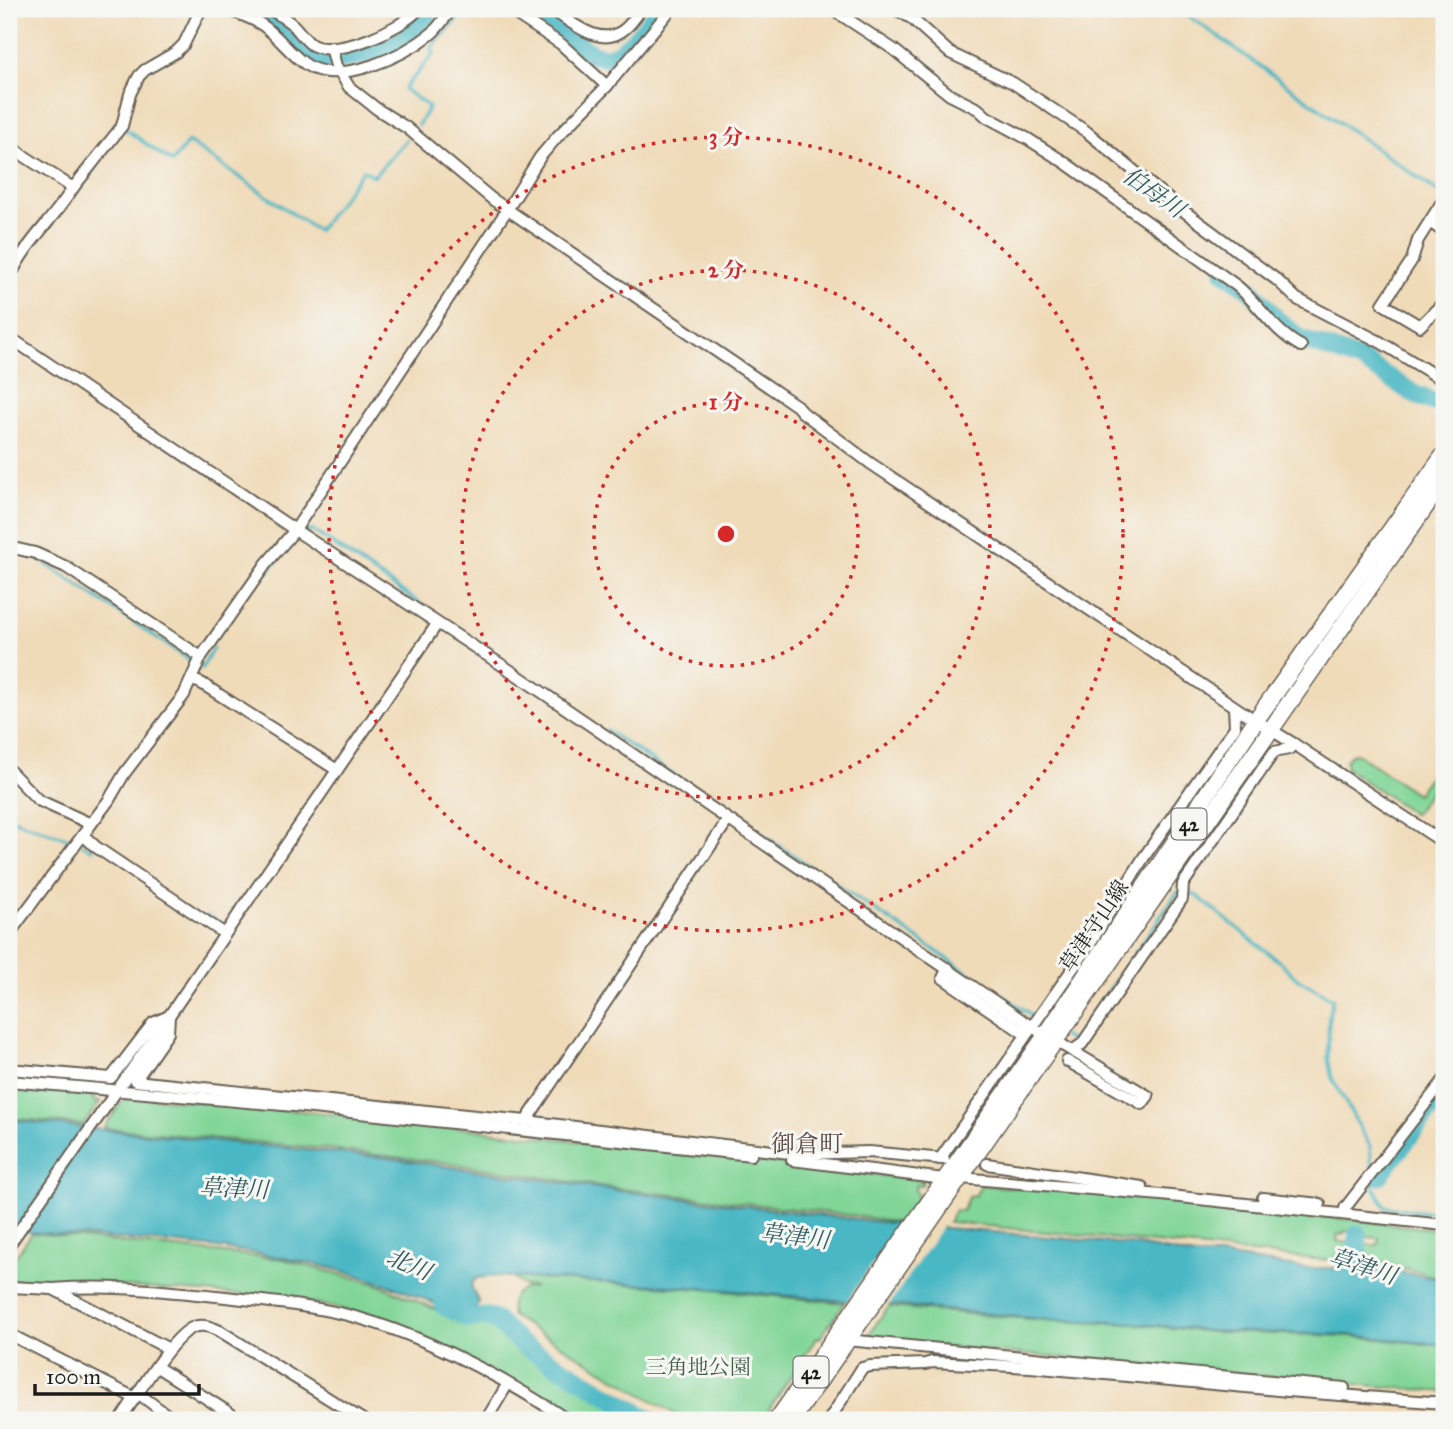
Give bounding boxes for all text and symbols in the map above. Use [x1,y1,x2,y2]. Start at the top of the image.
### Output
text: 3 分 [709,124,743,150]
water label: 伯母川 [1118,161,1193,225]
text: 2 分 [708,257,744,283]
text: 1 分 [709,389,743,415]
centre of rings [714,522,738,546]
road number: 42 [1172,808,1206,839]
street label: 草津守山線 [1054,875,1134,977]
district label: 御倉町 [771,1129,843,1159]
water label: 草津川 [199,1172,272,1204]
water label: 草津川 [759,1218,834,1254]
water label: 北川 [382,1242,438,1287]
water label: 草津川 [1326,1242,1403,1291]
scale bar [35,1352,200,1396]
park label: 三角地公園 [646,1354,751,1380]
road number: 42 [794,1356,828,1388]
text: 100 m [46,1364,101,1390]

